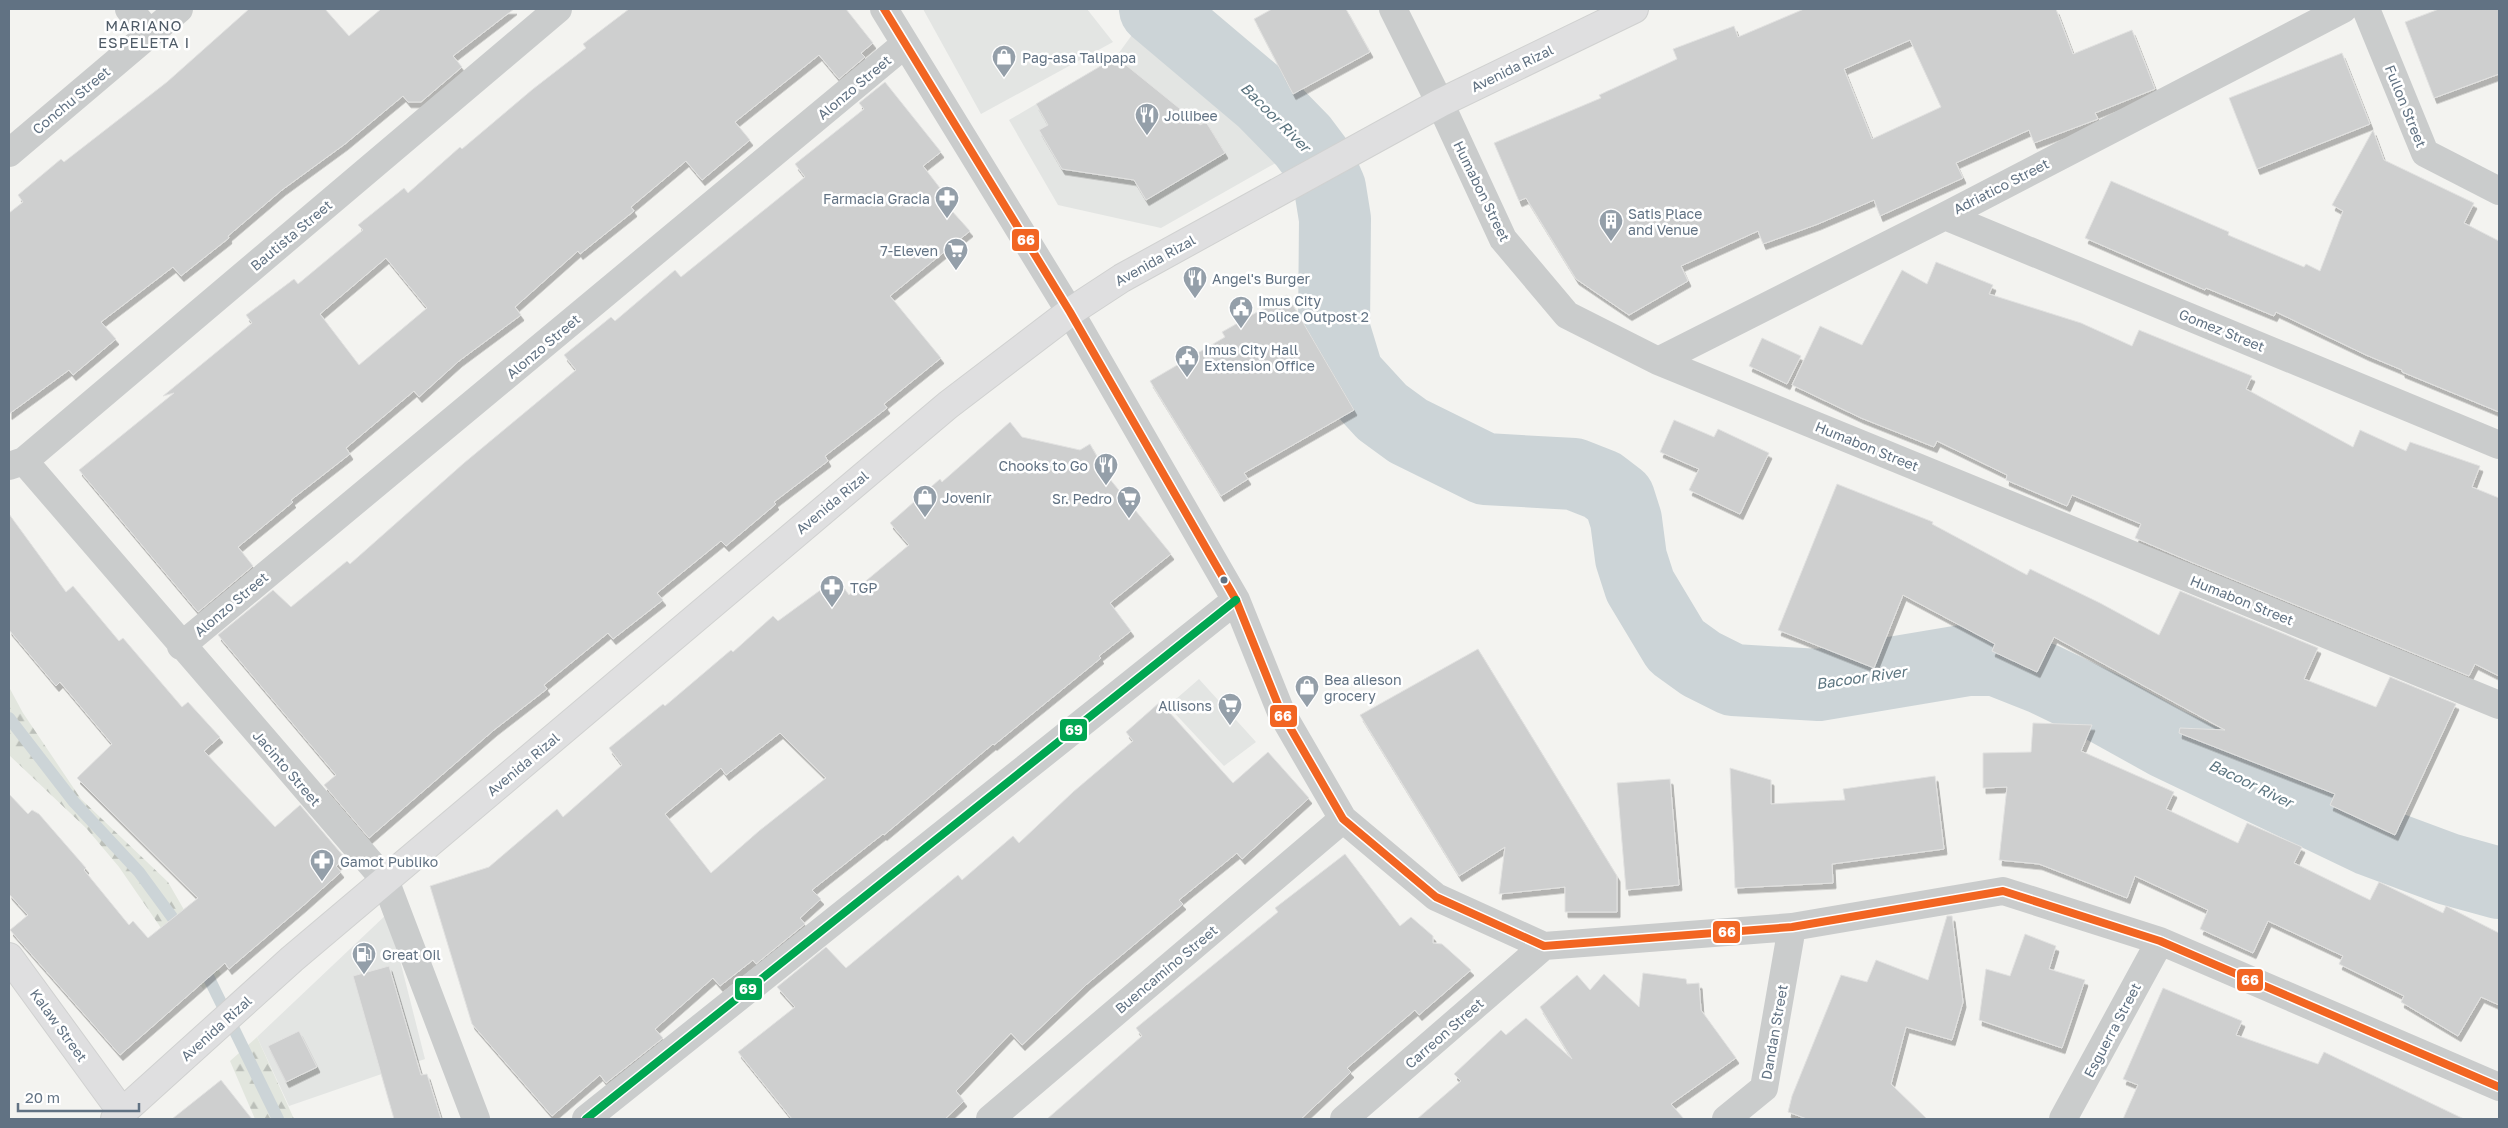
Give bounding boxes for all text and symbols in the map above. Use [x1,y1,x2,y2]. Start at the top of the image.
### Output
district label: MARIANO ESPELETA I [98,16,190,51]
street label: Avenida Rizal [1468,41,1556,95]
shop icon: Pag-asa Talipapa [991,44,1017,78]
place label: Pag-asa Talipapa [1022,49,1136,66]
street label: Alonzo Street [814,51,894,123]
street label: Fullon Street [2382,62,2430,150]
street label: Conchu Street [29,63,113,137]
water label: Bacoor River [1237,78,1316,157]
restaurant icon: Jollibee [1134,102,1160,136]
place label: Jollibee [1164,107,1218,124]
street label: Humabon Street [1450,138,1514,244]
street label: Adriatico Street [1950,155,2052,217]
pharmacy icon: Farmacia Gracia [934,185,960,219]
place label: Farmacia Gracia [823,190,930,207]
street label: Bautista Street [247,196,335,274]
place label: Satis Place and Venue [1628,205,1702,238]
building icon: Satis Place and Venue [1598,208,1624,242]
line badge: 66 [1011,228,1040,252]
text: 66 [1017,231,1035,248]
street label: Avenida Rizal [1112,231,1198,289]
supermarket icon: 7-Eleven [943,237,969,271]
place label: 7-Eleven [880,242,938,259]
restaurant icon: Angel's Burger [1182,265,1208,299]
place label: Angel's Burger [1212,270,1311,287]
place label: Imus City Police Outpost 2 [1258,292,1369,325]
public building icon: Imus City Police Outpost 2 [1228,295,1254,329]
street label: Gomez Street [2177,305,2267,355]
street label: Alonzo Street [503,310,583,382]
place label: Imus City Hall Extension Office [1204,341,1315,374]
public building icon: Imus City Hall Extension Office [1174,344,1200,378]
street label: Humabon Street [1813,418,1921,474]
restaurant icon: Chooks to Go [1093,452,1119,486]
place label: Chooks to Go [998,457,1088,474]
street label: Avenida Rizal [792,467,872,537]
shop icon: Jovenir [912,484,938,518]
supermarket icon: Sr. Pedro [1116,485,1142,519]
place label: Jovenir [942,489,992,506]
place label: Sr. Pedro [1052,490,1112,507]
street label: Alonzo Street [191,568,271,640]
street label: Humabon Street [2188,572,2296,628]
pharmacy icon: TGP [819,574,845,608]
unlabelled marker [1219,575,1229,585]
place label: TGP [850,579,877,596]
water label: Bacoor River [1815,661,1910,692]
place label: Bea alieson grocery [1324,671,1402,704]
shop icon: Bea alieson grocery [1294,674,1320,708]
supermarket icon: Allisons [1217,692,1243,726]
place label: Allisons [1158,697,1212,714]
line badge: 66 [1269,704,1298,728]
text: 66 [1274,707,1292,724]
line badge: 69 [1059,718,1088,742]
text: 69 [1065,721,1083,738]
street label: Jacinto Street [250,727,324,809]
street label: Avenida Rizal [483,729,563,799]
water label: Bacoor River [2206,755,2298,812]
pharmacy icon: Gamot Publiko [309,848,335,882]
place label: Gamot Publiko [340,853,438,870]
line badge: 66 [1712,920,1741,944]
street label: Buencamino Street [1111,921,1221,1017]
text: 66 [1718,923,1736,940]
fuel station icon: Great Oil [351,941,377,975]
place label: Great Oil [382,946,441,963]
line badge: 66 [2236,968,2264,992]
text: 66 [2241,971,2259,988]
line badge: 69 [734,977,763,1001]
text: 69 [739,980,757,997]
street label: Esguerra Street [2080,980,2144,1080]
street label: Dandan Street [1757,983,1791,1081]
street label: Kalaw Street [27,985,91,1065]
street label: Avenida Rizal [177,992,255,1064]
street label: Carreon Street [1401,994,1487,1072]
scale bar [18,1080,139,1112]
text: 20 m [25,1088,60,1106]

